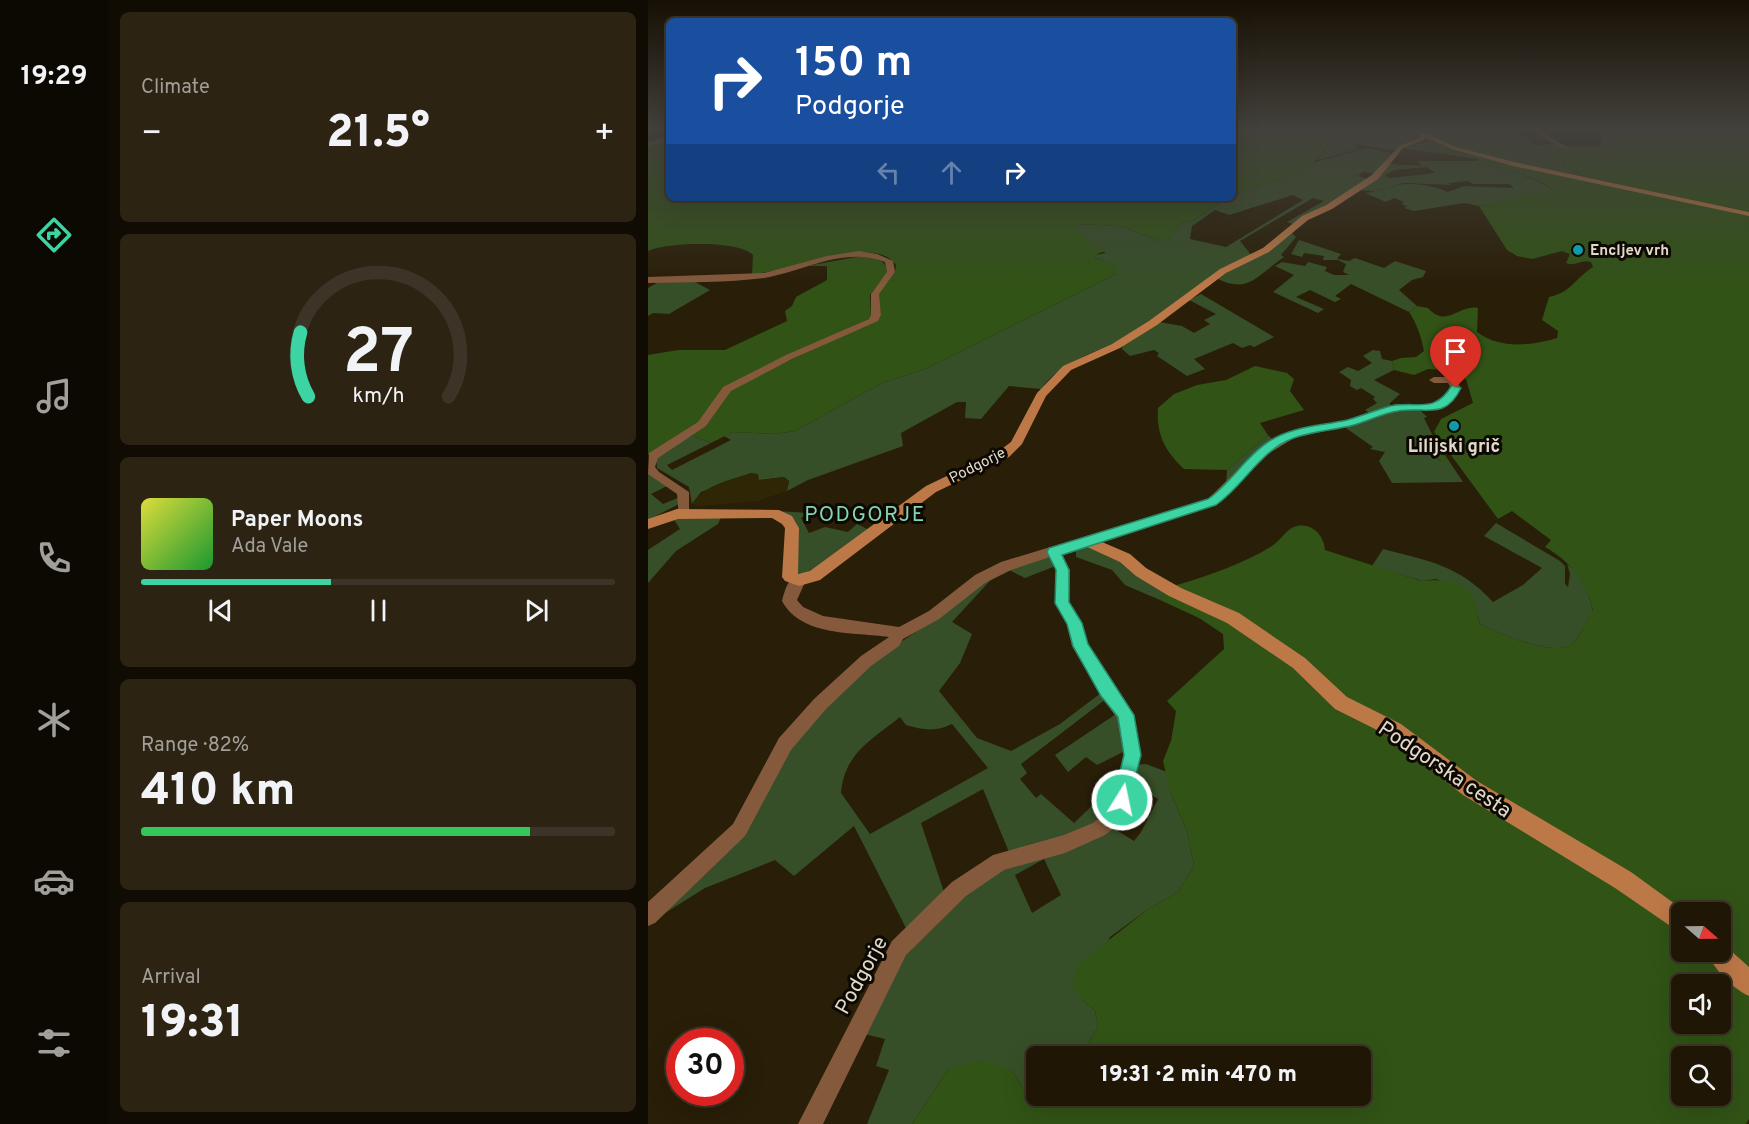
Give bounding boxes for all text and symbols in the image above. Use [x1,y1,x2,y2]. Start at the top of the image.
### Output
text: 150 m [795,38,912,91]
icon: right [696,42,774,120]
text: 19:29 [20,60,88,94]
text: Climate [141,75,210,101]
text: Podgorje [795,90,905,124]
text: 21.5° [326,106,430,163]
text: − [141,114,162,156]
text: + [594,114,615,156]
icon: left [872,156,905,189]
icon: ahead [935,156,968,189]
icon: right [998,156,1031,189]
icon: directions [33,214,75,256]
place label: Encljev vrh [1590,242,1669,261]
marker: Encljev vrh [1571,243,1585,257]
text: 27 [342,316,414,395]
pin [1430,326,1481,388]
icon: arrive [1439,335,1472,368]
icon: music [33,375,75,417]
text: km/h [352,383,404,410]
marker: Lilijski grič [1447,419,1461,433]
place label: Lilijski grič [1408,436,1500,459]
street label: Podgorje [946,444,1009,489]
district label: PODGORJE [804,502,926,529]
text: Paper Moons [231,507,363,534]
text: Ada Vale [231,534,308,560]
icon: phone [33,537,75,579]
icon: previous [204,594,237,627]
icon: pause [362,594,395,627]
icon: next [520,594,553,627]
icon: climate [33,699,75,741]
street label: Podgorska cesta [1372,716,1516,825]
text: Range · 82% [141,733,249,759]
text: 410 km [141,764,295,821]
position arrow [1090,768,1154,832]
icon: car [33,860,75,902]
north arrow [1671,902,1731,962]
map controls [1671,902,1731,1106]
street label: Podgorje [830,932,895,1020]
text: Arrival [141,965,201,991]
button: sound [1671,974,1731,1034]
text: 19:31 [141,996,244,1053]
icon: filters [33,1022,75,1064]
speed limit sign: 30 [666,1028,744,1106]
button: search [1671,1046,1731,1106]
text: 19:31 · 2 min · 470 m [1100,1062,1297,1089]

